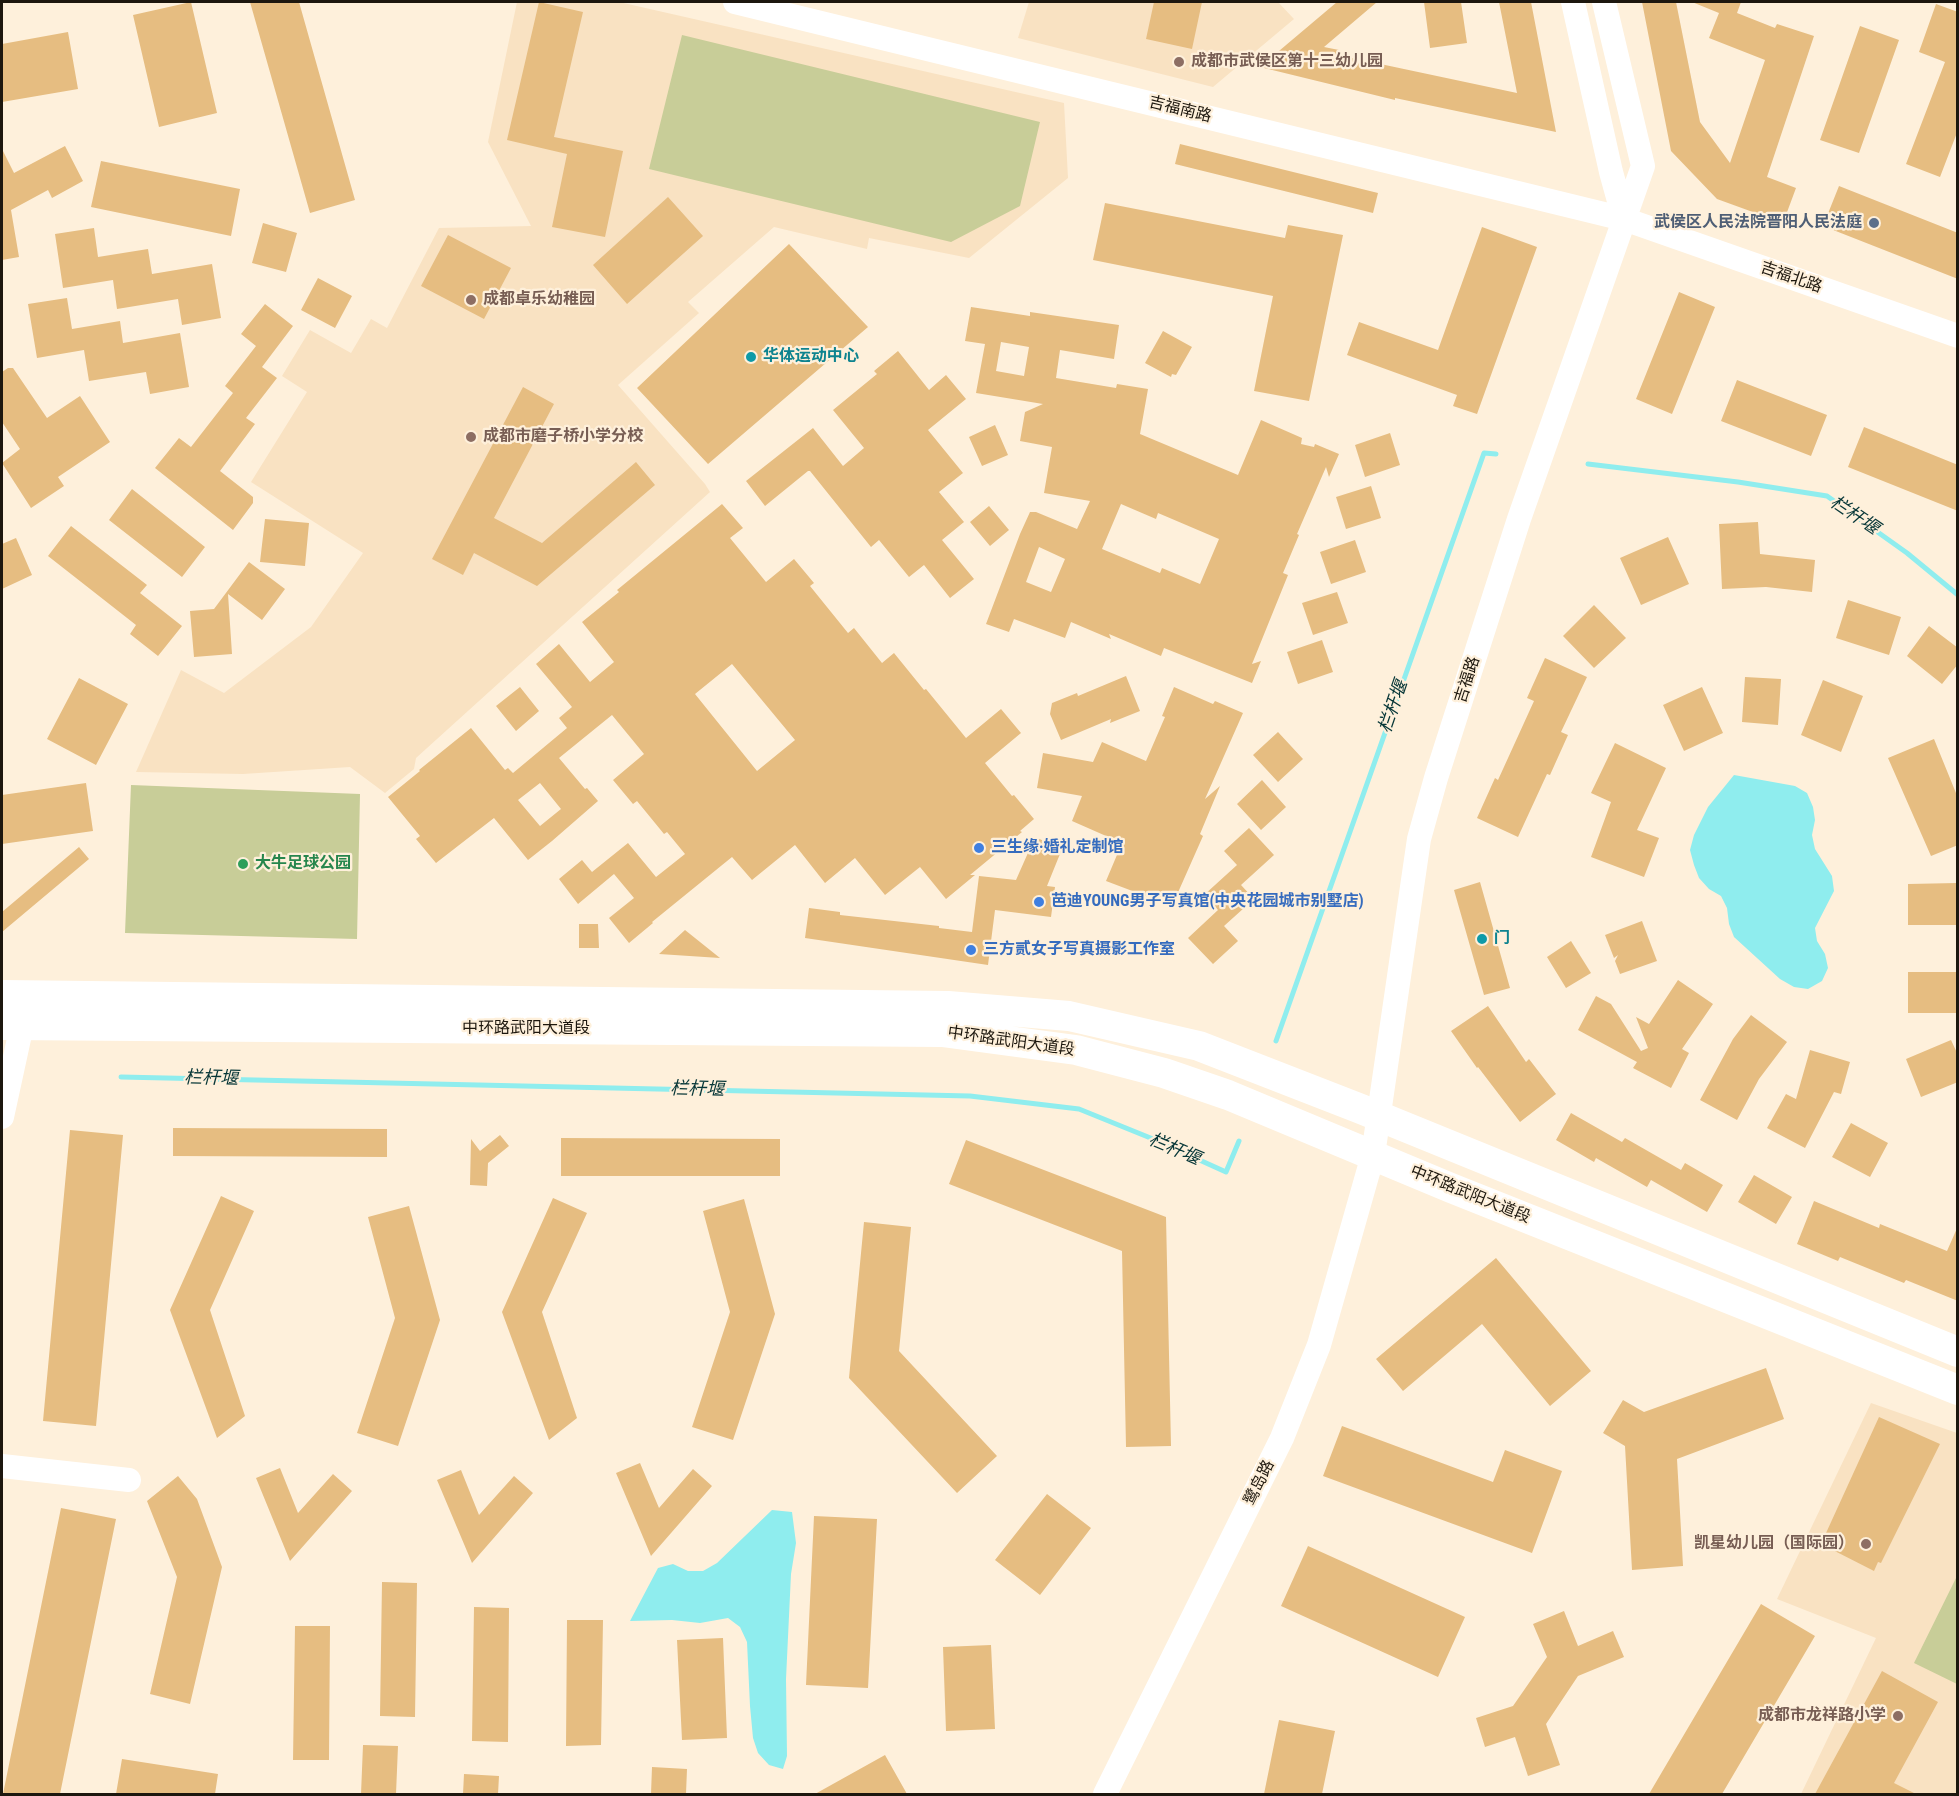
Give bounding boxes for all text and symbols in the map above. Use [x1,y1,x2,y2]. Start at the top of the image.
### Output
place label: 成都市武侯区第十三幼儿园 [1191,52,1383,72]
marker: 成都市武侯区第十三幼儿园 [1172,55,1186,69]
street label: 吉福南路 [1147,93,1213,127]
place label: 武侯区人民法院晋阳人民法庭 [1654,213,1862,233]
marker: 武侯区人民法院晋阳人民法庭 [1867,216,1881,230]
street label: 吉福北路 [1758,259,1824,297]
place label: 成都卓乐幼稚园 [483,290,595,310]
marker: 成都卓乐幼稚园 [464,293,478,307]
place label: 华体运动中心 [763,347,859,367]
marker: 华体运动中心 [744,350,758,364]
place label: 成都市磨子桥小学分校 [483,427,643,447]
marker: 成都市磨子桥小学分校 [464,430,478,444]
water label: 栏杆堰 [1826,492,1882,540]
street label: 吉福路 [1451,654,1485,706]
water label: 栏杆堰 [1375,678,1413,736]
place label: 三生缘·婚礼定制馆 [991,838,1124,858]
marker: 三生缘·婚礼定制馆 [972,841,986,855]
place label: 大牛足球公园 [255,854,351,874]
marker: 大牛足球公园 [236,857,250,871]
place label: 芭迪YOUNG男子写真馆(中央花园城市别墅店) [1051,892,1364,912]
marker: 芭迪YOUNG男子写真馆(中央花园城市别墅店) [1032,895,1046,909]
place label: 门 [1494,929,1510,949]
marker: 门 [1475,932,1489,946]
place label: 三方贰女子写真摄影工作室 [983,940,1175,960]
marker: 三方贰女子写真摄影工作室 [964,943,978,957]
street label: 中环路武阳大道段 [462,1019,590,1039]
street label: 中环路武阳大道段 [946,1024,1076,1060]
water label: 栏杆堰 [184,1068,238,1090]
water label: 栏杆堰 [670,1079,724,1101]
water label: 栏杆堰 [1145,1130,1203,1170]
street label: 中环路武阳大道段 [1407,1162,1533,1228]
street label: 鹭岛路 [1241,1457,1279,1509]
place label: 凯星幼儿园（国际园） [1694,1534,1854,1554]
marker: 凯星幼儿园（国际园） [1859,1537,1873,1551]
place label: 成都市龙祥路小学 [1758,1706,1886,1726]
marker: 成都市龙祥路小学 [1891,1709,1905,1723]

